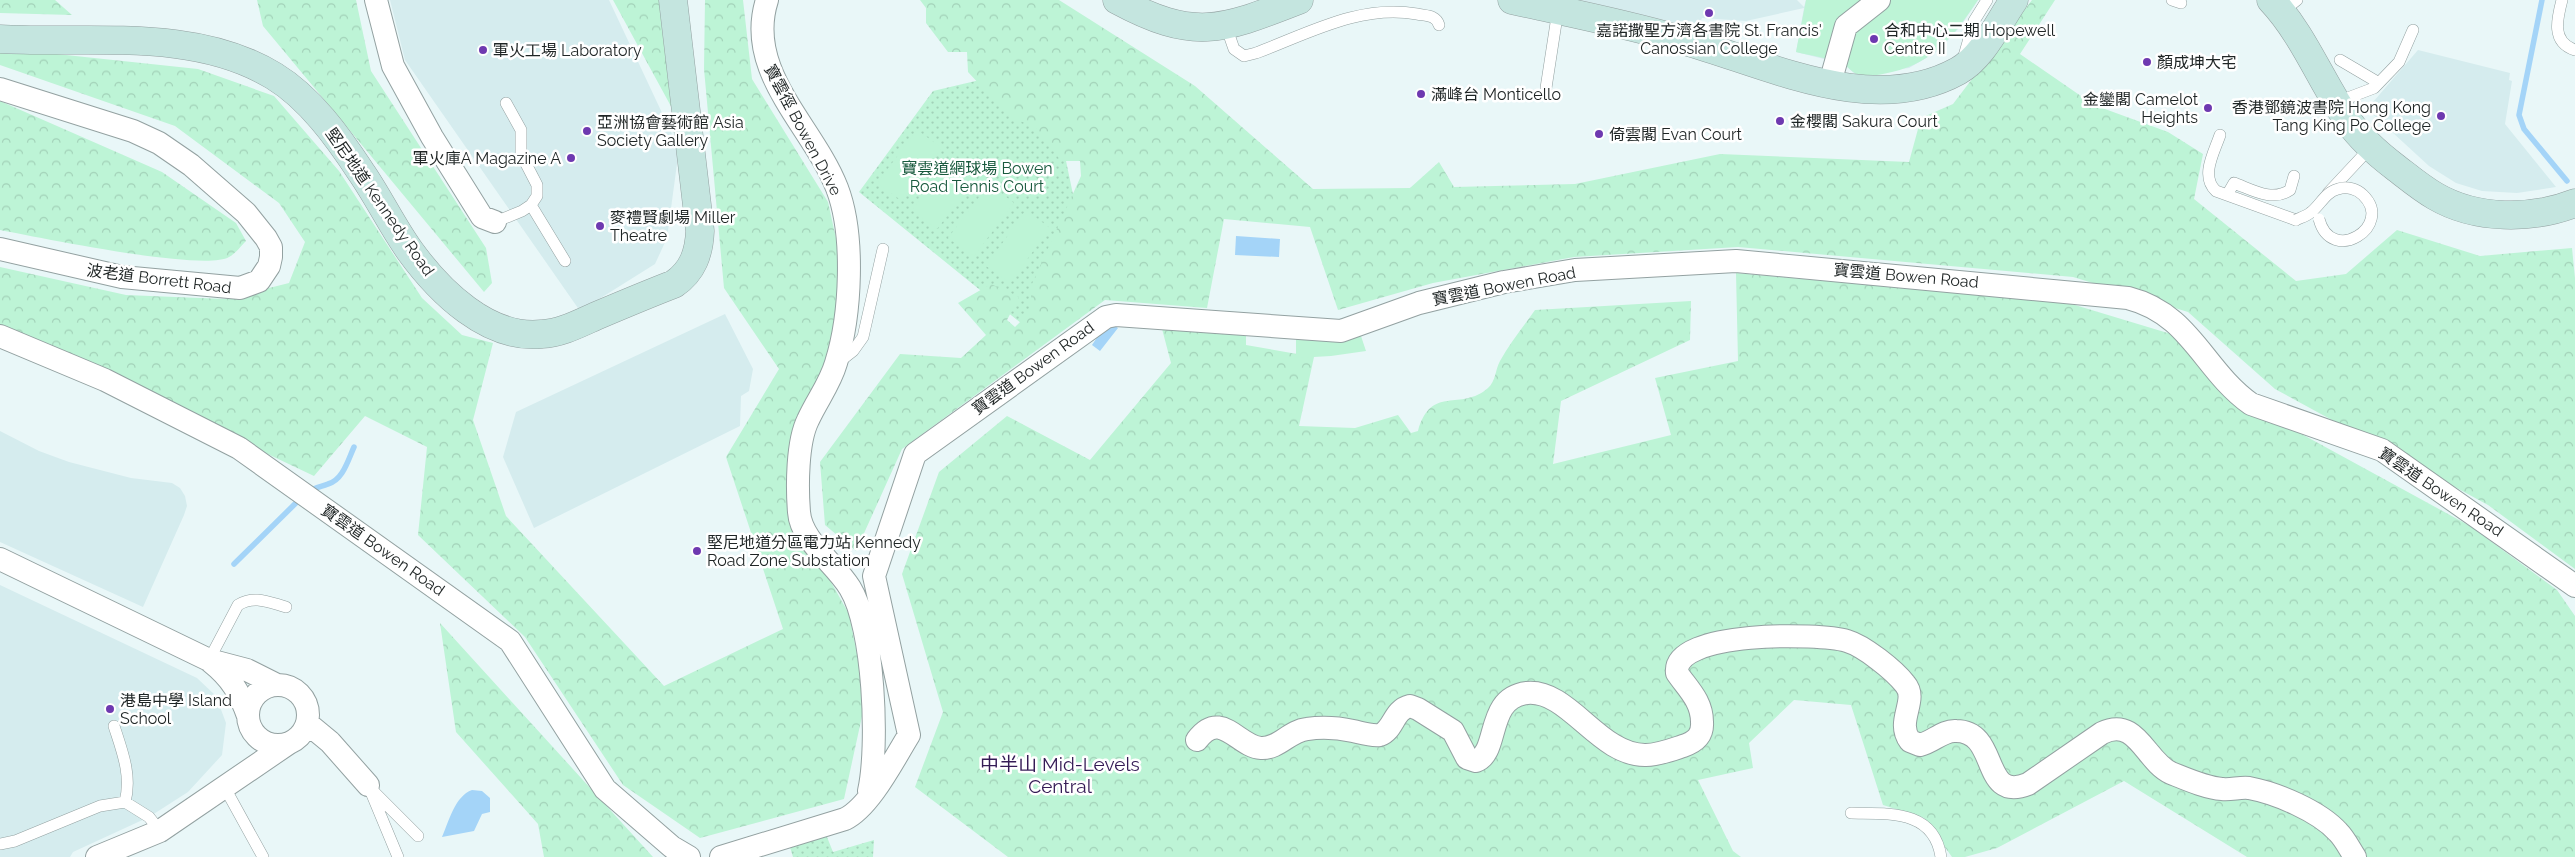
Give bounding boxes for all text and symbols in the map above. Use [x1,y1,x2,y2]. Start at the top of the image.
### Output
marker: 嘉諾撒聖方濟各書院 St. Francis' Canossian College [1703,7,1715,19]
place label: 嘉諾撒聖方濟各書院 St. Francis' Canossian College [1596,21,1822,58]
place label: 合和中心二期 Hopewell Centre II [1884,21,2056,58]
marker: 合和中心二期 Hopewell Centre II [1868,33,1880,45]
place label: 軍火工場 Laboratory [493,41,642,60]
marker: 軍火工場 Laboratory [477,44,489,56]
place label: 顏成坤大宅 [2157,53,2237,72]
marker: 顏成坤大宅 [2141,56,2153,68]
street label: 寶雲徑 Bowen Drive [760,61,846,199]
place label: 滿峰台 Monticello [1431,85,1561,104]
marker: 滿峰台 Monticello [1415,88,1427,100]
place label: 金鑾閣 Camelot Heights [2083,90,2199,127]
place label: 香港鄧鏡波書院 Hong Kong Tang King Po College [2232,98,2431,135]
marker: 金鑾閣 Camelot Heights [2202,102,2214,114]
marker: 香港鄧鏡波書院 Hong Kong Tang King Po College [2435,110,2447,122]
place label: 金櫻閣 Sakura Court [1790,112,1938,131]
place label: 亞洲協會藝術館 Asia Society Gallery [597,113,744,150]
marker: 金櫻閣 Sakura Court [1774,115,1786,127]
street label: 堅尼地道 Kennedy Road [322,124,438,280]
marker: 亞洲協會藝術館 Asia Society Gallery [581,125,593,137]
place label: 倚雲閣 Evan Court [1609,125,1743,144]
marker: 倚雲閣 Evan Court [1593,128,1605,140]
place label: 軍火庫A Magazine A [413,149,561,168]
marker: 軍火庫A Magazine A [565,152,577,164]
park label: 寶雲道網球場 Bowen Road Tennis Court [901,159,1053,196]
place label: 麥禮賢劇場 Miller Theatre [610,208,736,245]
marker: 麥禮賢劇場 Miller Theatre [594,220,606,232]
street label: 寶雲道 Bowen Road [1833,260,1980,292]
street label: 波老道 Borrett Road [86,261,233,297]
street label: 寶雲道 Bowen Road [1431,263,1577,309]
street label: 寶雲道 Bowen Road [968,317,1098,419]
street label: 寶雲道 Bowen Road [2375,443,2507,541]
street label: 寶雲道 Bowen Road [318,500,448,600]
place label: 堅尼地道分區電力站 Kennedy Road Zone Substation [707,533,921,570]
marker: 堅尼地道分區電力站 Kennedy Road Zone Substation [691,545,703,557]
place label: 港島中學 Island School [120,691,232,728]
marker: 港島中學 Island School [104,703,116,715]
district label: 中半山 Mid-Levels Central [980,753,1140,797]

